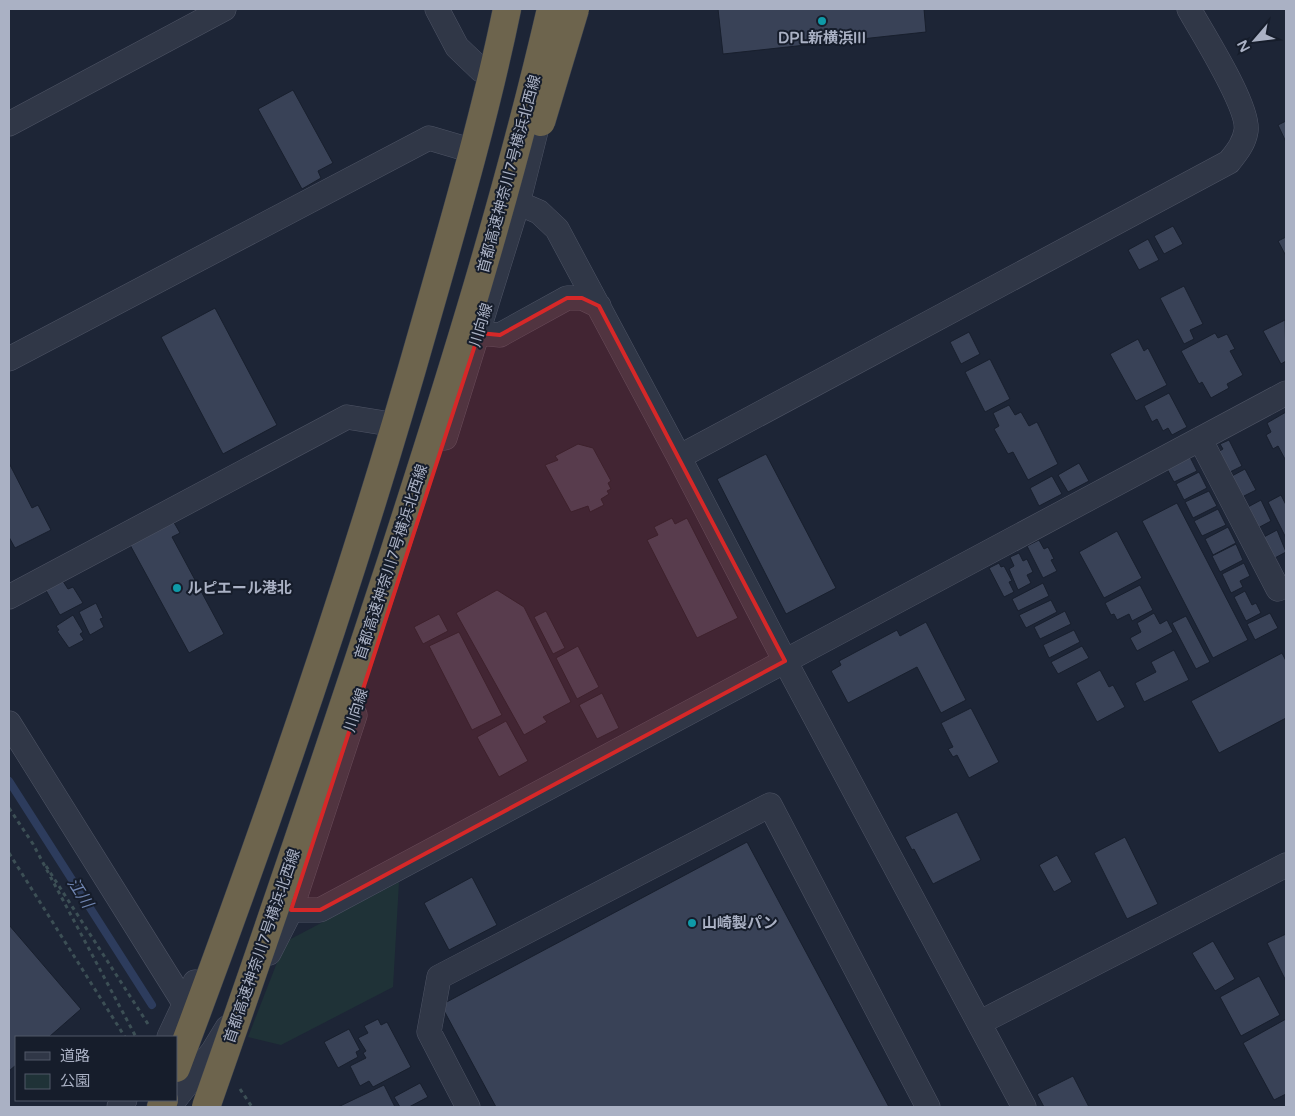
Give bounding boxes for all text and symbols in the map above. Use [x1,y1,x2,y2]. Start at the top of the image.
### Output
marker: DPL新横浜III [816,15,828,27]
north arrow [1230,15,1280,65]
place label: DPL新横浜III [778,29,866,47]
text: N [1234,37,1254,55]
street label: 首都高速神奈川7号横浜北西線 [474,73,544,275]
street label: 川向線 [466,301,496,349]
street label: 首都高速神奈川7号横浜北西線 [351,462,431,662]
place label: ルピエール港北 [187,579,292,597]
marker: ルピエール港北 [171,582,183,594]
street label: 川向線 [340,686,372,734]
street label: 首都高速神奈川7号横浜北西線 [220,846,304,1046]
water label: 江川 [63,874,98,914]
place label: 山崎製パン [702,914,778,932]
marker: 山崎製パン [686,917,698,929]
legend [15,1036,178,1101]
text: 道路 [60,1047,90,1065]
text: 公園 [60,1072,90,1090]

